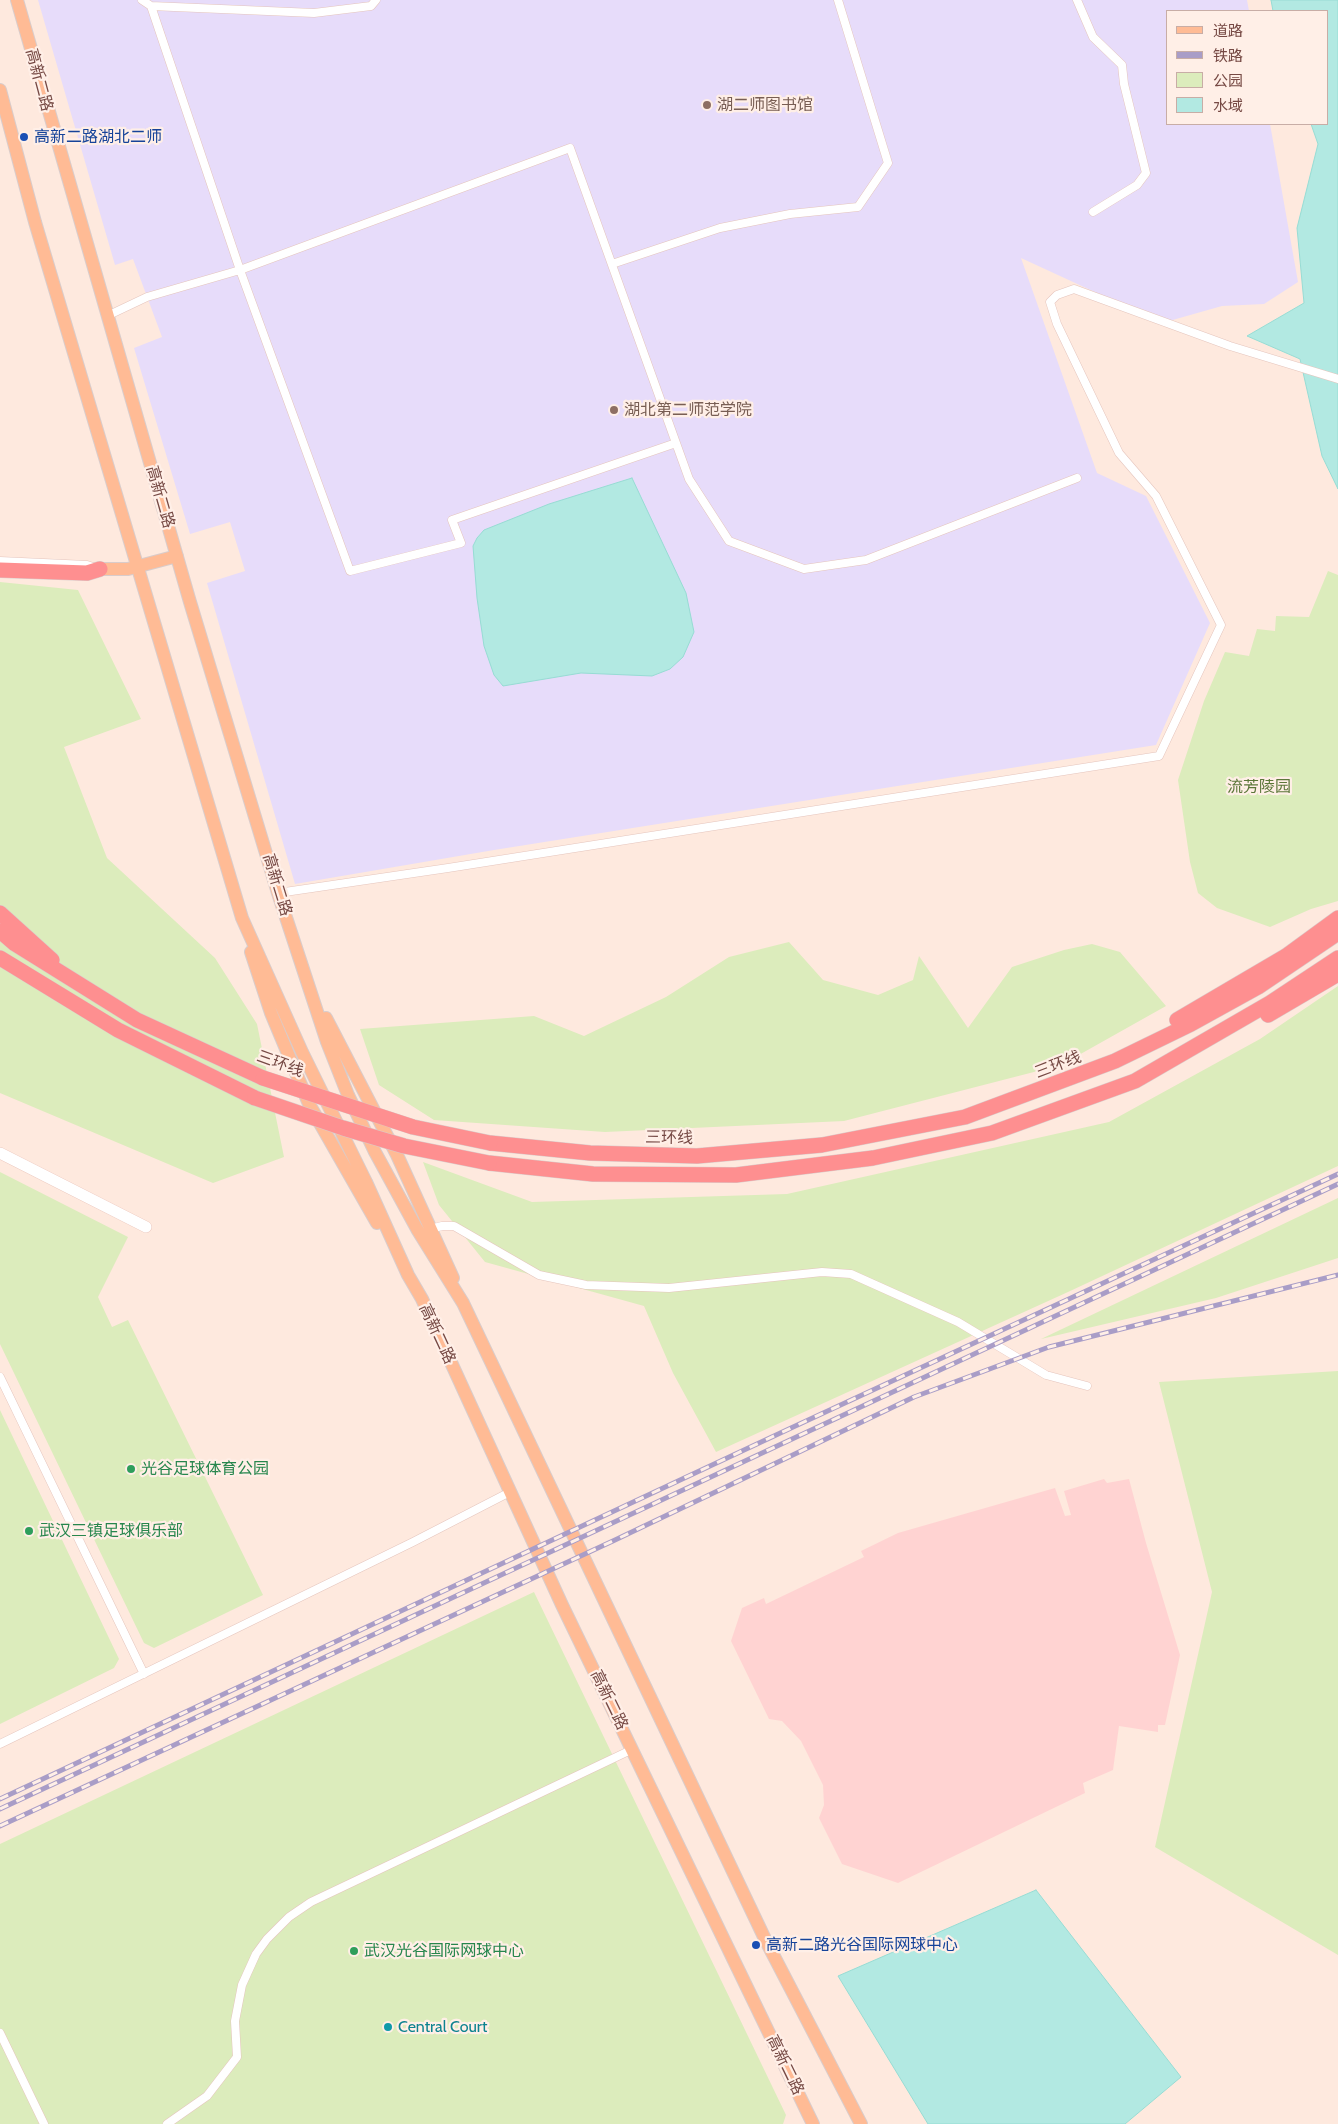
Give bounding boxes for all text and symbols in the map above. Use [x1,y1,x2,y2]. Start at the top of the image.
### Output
legend [1166,10,1328,125]
text: 道路 [1213,22,1243,40]
street label: 高新二路 [21,47,57,113]
text: 铁路 [1213,47,1243,65]
text: 公园 [1213,72,1243,90]
place label: 湖二师图书馆 [717,95,813,115]
text: 水域 [1213,97,1243,115]
marker: 湖二师图书馆 [701,99,713,111]
place label: 高新二路湖北二师 [34,127,162,147]
marker: 高新二路湖北二师 [18,131,30,143]
place label: 湖北第二师范学院 [624,400,752,420]
marker: 湖北第二师范学院 [608,404,620,416]
street label: 高新二路 [142,464,178,530]
park label: 流芳陵园 [1227,777,1291,797]
street label: 高新二路 [258,852,296,918]
street label: 三环线 [254,1047,306,1081]
street label: 三环线 [1032,1047,1084,1083]
street label: 三环线 [645,1128,693,1148]
street label: 高新二路 [415,1301,459,1367]
place label: 光谷足球体育公园 [141,1459,269,1479]
marker: 光谷足球体育公园 [125,1463,137,1475]
place label: 武汉三镇足球俱乐部 [39,1521,183,1541]
marker: 武汉三镇足球俱乐部 [23,1525,35,1537]
street label: 高新二路 [586,1667,632,1733]
place label: 高新二路光谷国际网球中心 [766,1935,958,1955]
marker: 高新二路光谷国际网球中心 [750,1939,762,1951]
place label: 武汉光谷国际网球中心 [364,1941,524,1961]
marker: 武汉光谷国际网球中心 [348,1945,360,1957]
place label: Central Court [398,2017,487,2037]
marker: Central Court [382,2021,394,2033]
street label: 高新二路 [762,2032,808,2098]

